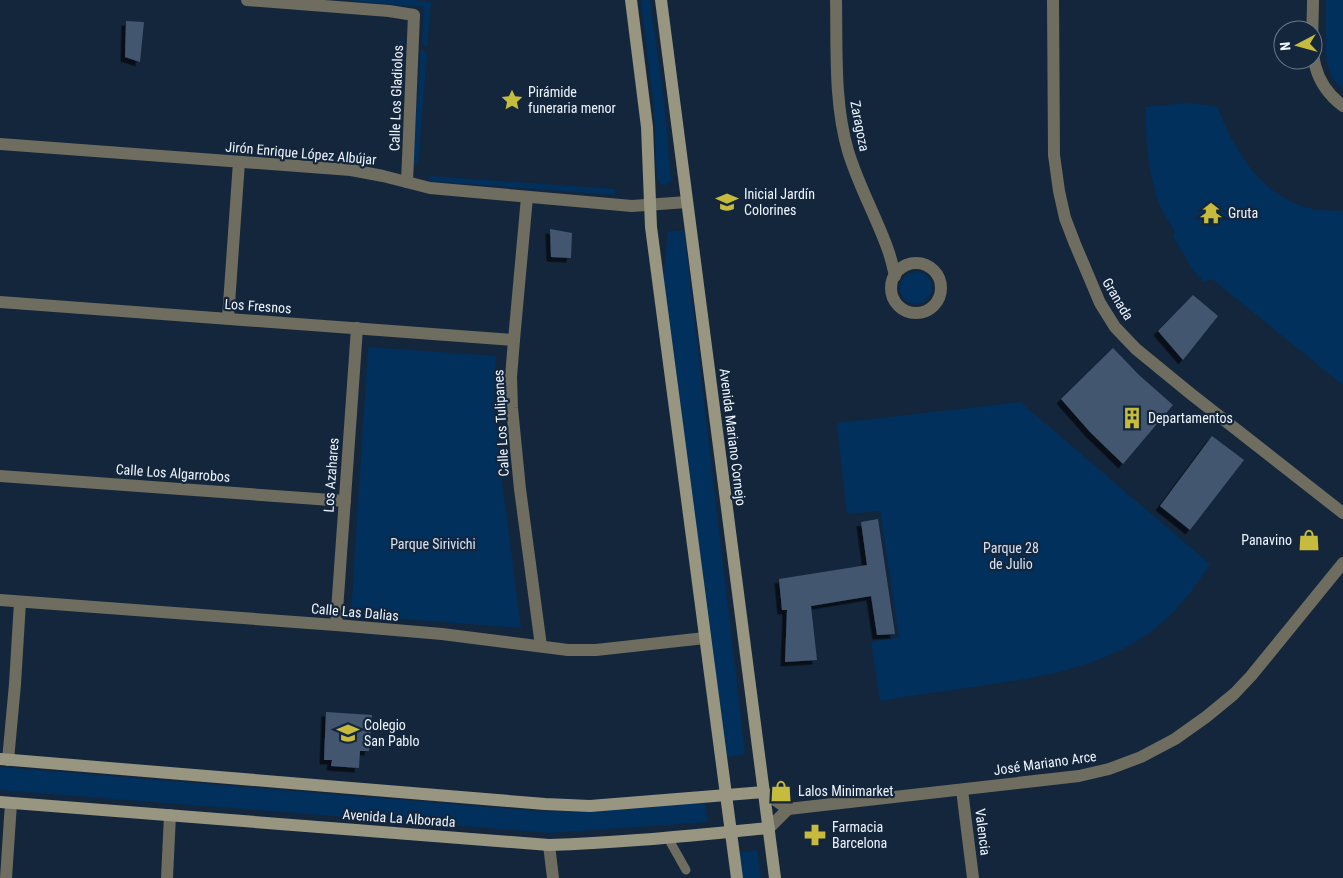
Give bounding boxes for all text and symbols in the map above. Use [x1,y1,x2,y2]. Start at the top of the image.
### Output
north arrow [1273,20,1323,70]
text: N [1277,41,1293,51]
street label: Calle Los Gladiolos [386,45,406,151]
place label: Pirámide funeraria menor [528,84,616,116]
place icon: Pirámide funeraria menor [499,87,525,113]
street label: Zaragoza [847,99,873,153]
street label: Jirón Enrique López Albújar [225,138,377,168]
place label: Inicial Jardín Colorines [744,186,815,218]
school or university icon: Inicial Jardín Colorines [714,189,740,215]
temple icon: Gruta [1198,200,1224,226]
place label: Gruta [1228,205,1258,221]
street label: Granada [1099,275,1137,323]
street label: Los Fresnos [224,296,292,316]
street label: Avenida Mariano Cornejo [717,367,749,507]
street label: Calle Los Tulipanes [490,369,512,477]
building icon: Departamentos [1119,405,1145,431]
place label: Departamentos [1148,410,1233,426]
street label: Los Azahares [320,437,342,513]
street label: Calle Los Algarrobos [115,461,231,485]
shop icon: Panavino [1296,527,1322,553]
place label: Panavino [1241,532,1292,548]
park label: Parque Sirivichi [390,536,476,552]
park label: Parque 28 de Julio [983,540,1039,572]
street label: Calle Las Dalias [310,600,400,624]
place label: Colegio San Pablo [364,717,420,749]
school or university icon: Colegio San Pablo [335,720,361,746]
street label: José Mariano Arce [993,748,1098,778]
shop icon: Lalos Minimarket [768,778,794,804]
place label: Lalos Minimarket [798,783,893,799]
street label: Avenida La Alborada [342,806,456,830]
street label: Valencia [972,808,994,856]
place label: Farmacia Barcelona [832,819,887,851]
pharmacy icon: Farmacia Barcelona [802,822,828,848]

